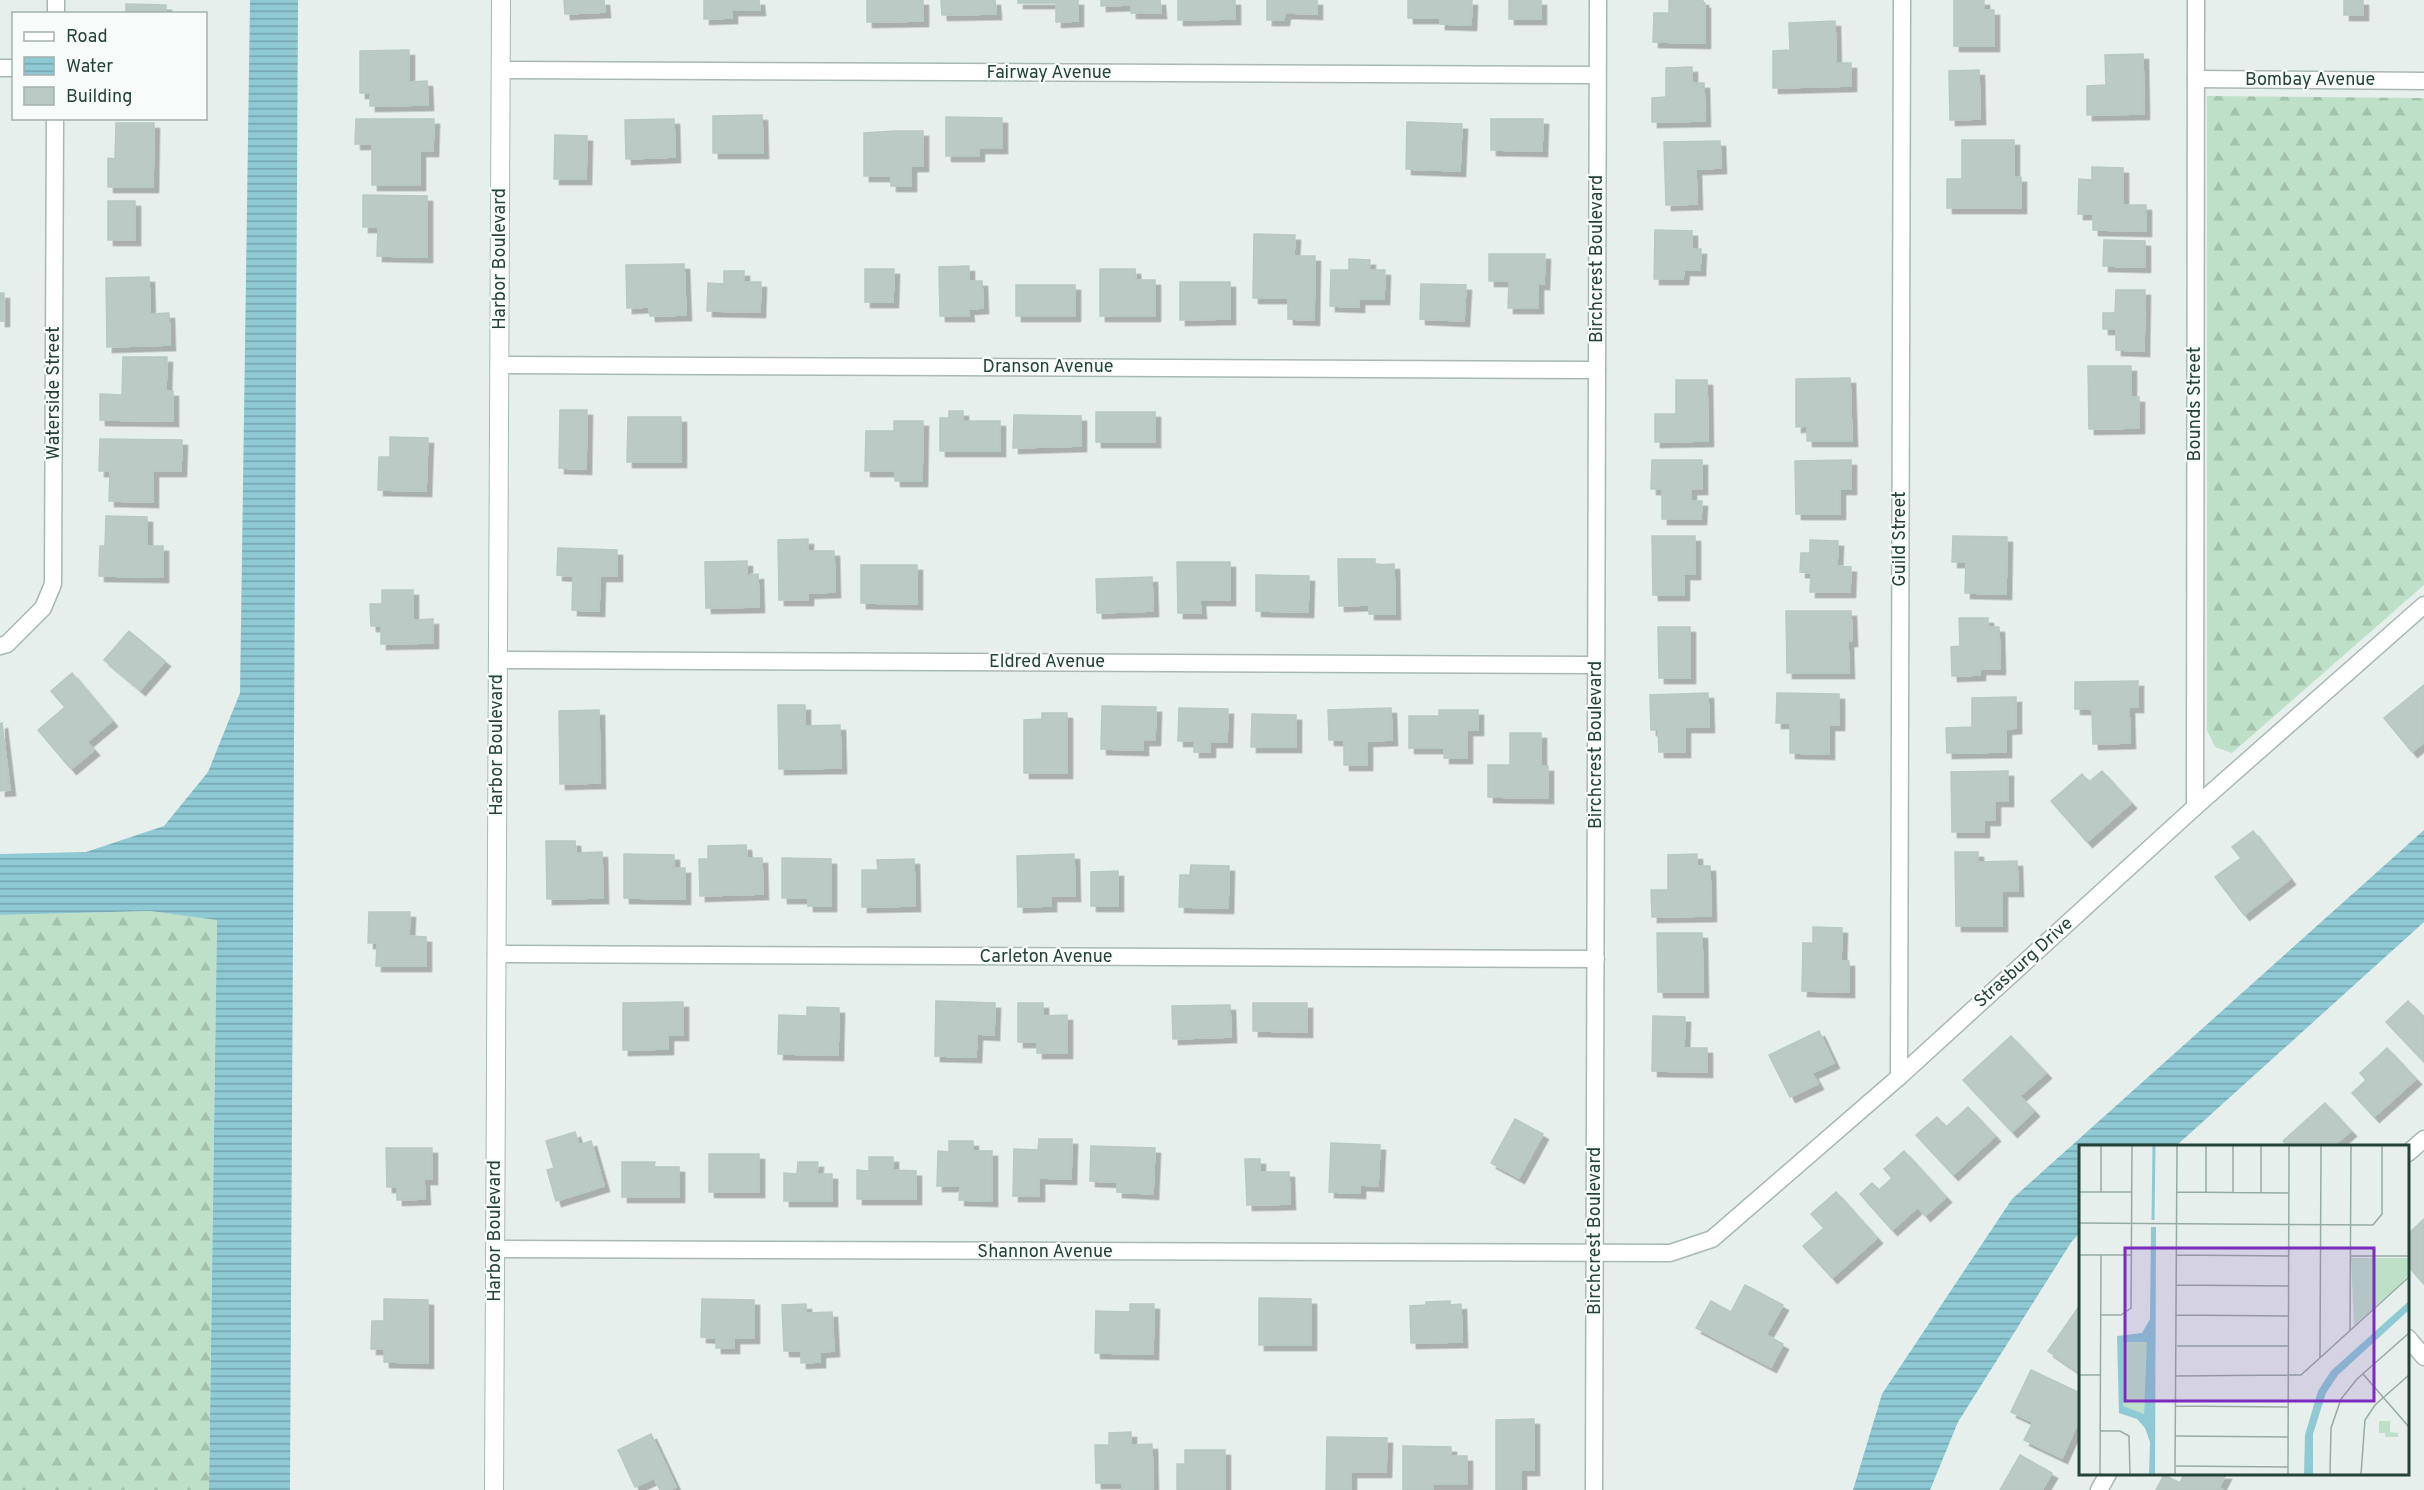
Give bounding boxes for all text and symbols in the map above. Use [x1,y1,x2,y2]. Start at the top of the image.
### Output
legend [12,12,207,120]
text: Road [66,26,108,49]
text: Water [66,56,113,79]
street label: Fairway Avenue [986,62,1112,85]
street label: Bombay Avenue [2245,69,2375,92]
text: Building [66,86,132,109]
street label: Birchcrest Boulevard [1586,175,1609,343]
street label: Harbor Boulevard [489,188,512,330]
street label: Waterside Street [43,326,66,460]
street label: Bounds Street [2184,346,2207,462]
street label: Dranson Avenue [983,356,1113,379]
street label: Guild Street [1889,491,1912,587]
street label: Eldred Avenue [989,651,1105,674]
street label: Birchcrest Boulevard [1585,661,1608,829]
street label: Harbor Boulevard [486,674,509,816]
street label: Strasburg Drive [1970,913,2078,1013]
street label: Carleton Avenue [980,946,1112,969]
inset map [2079,1145,2409,1475]
street label: Birchcrest Boulevard [1584,1147,1607,1315]
street label: Harbor Boulevard [484,1160,507,1302]
street label: Shannon Avenue [977,1241,1113,1264]

